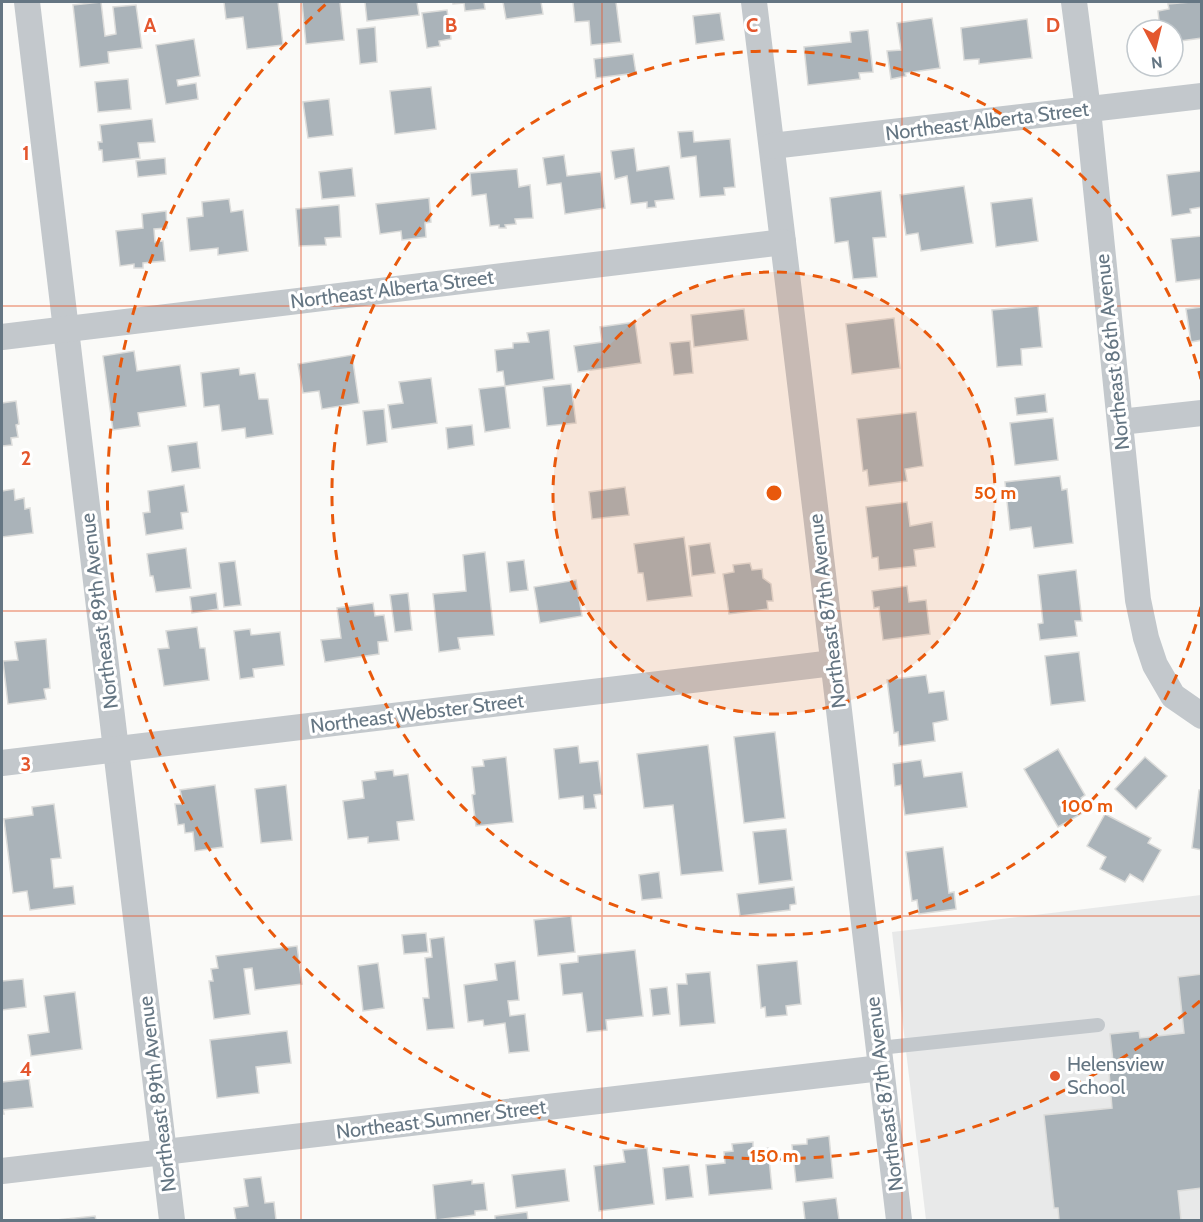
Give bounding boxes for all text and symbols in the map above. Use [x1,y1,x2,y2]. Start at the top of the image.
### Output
text: A [144,13,157,37]
text: B [445,13,457,37]
text: C [746,13,758,37]
text: D [1046,13,1060,37]
north arrow [1125,18,1185,78]
text: N [1150,52,1164,73]
street label: Northeast Alberta Street [884,97,1090,145]
text: 1 [22,141,30,165]
street label: Northeast 86th Avenue [1090,253,1134,451]
street label: Northeast Alberta Street [289,265,495,313]
text: 2 [21,446,31,470]
text: 50 m [974,482,1016,504]
centre of rings [764,483,784,503]
street label: Northeast 89th Avenue [75,512,123,710]
street label: Northeast 87th Avenue [803,512,851,710]
street label: Northeast Webster Street [309,688,525,738]
text: 3 [21,752,31,776]
text: 100 m [1061,795,1113,817]
street label: Northeast 89th Avenue [133,995,181,1193]
street label: Northeast 87th Avenue [860,995,908,1193]
place label: Helensview School [1067,1052,1165,1099]
text: 4 [20,1057,32,1081]
marker: Helensview School [1048,1069,1062,1083]
street label: Northeast Sumner Street [335,1094,548,1144]
text: 150 m [750,1145,798,1167]

